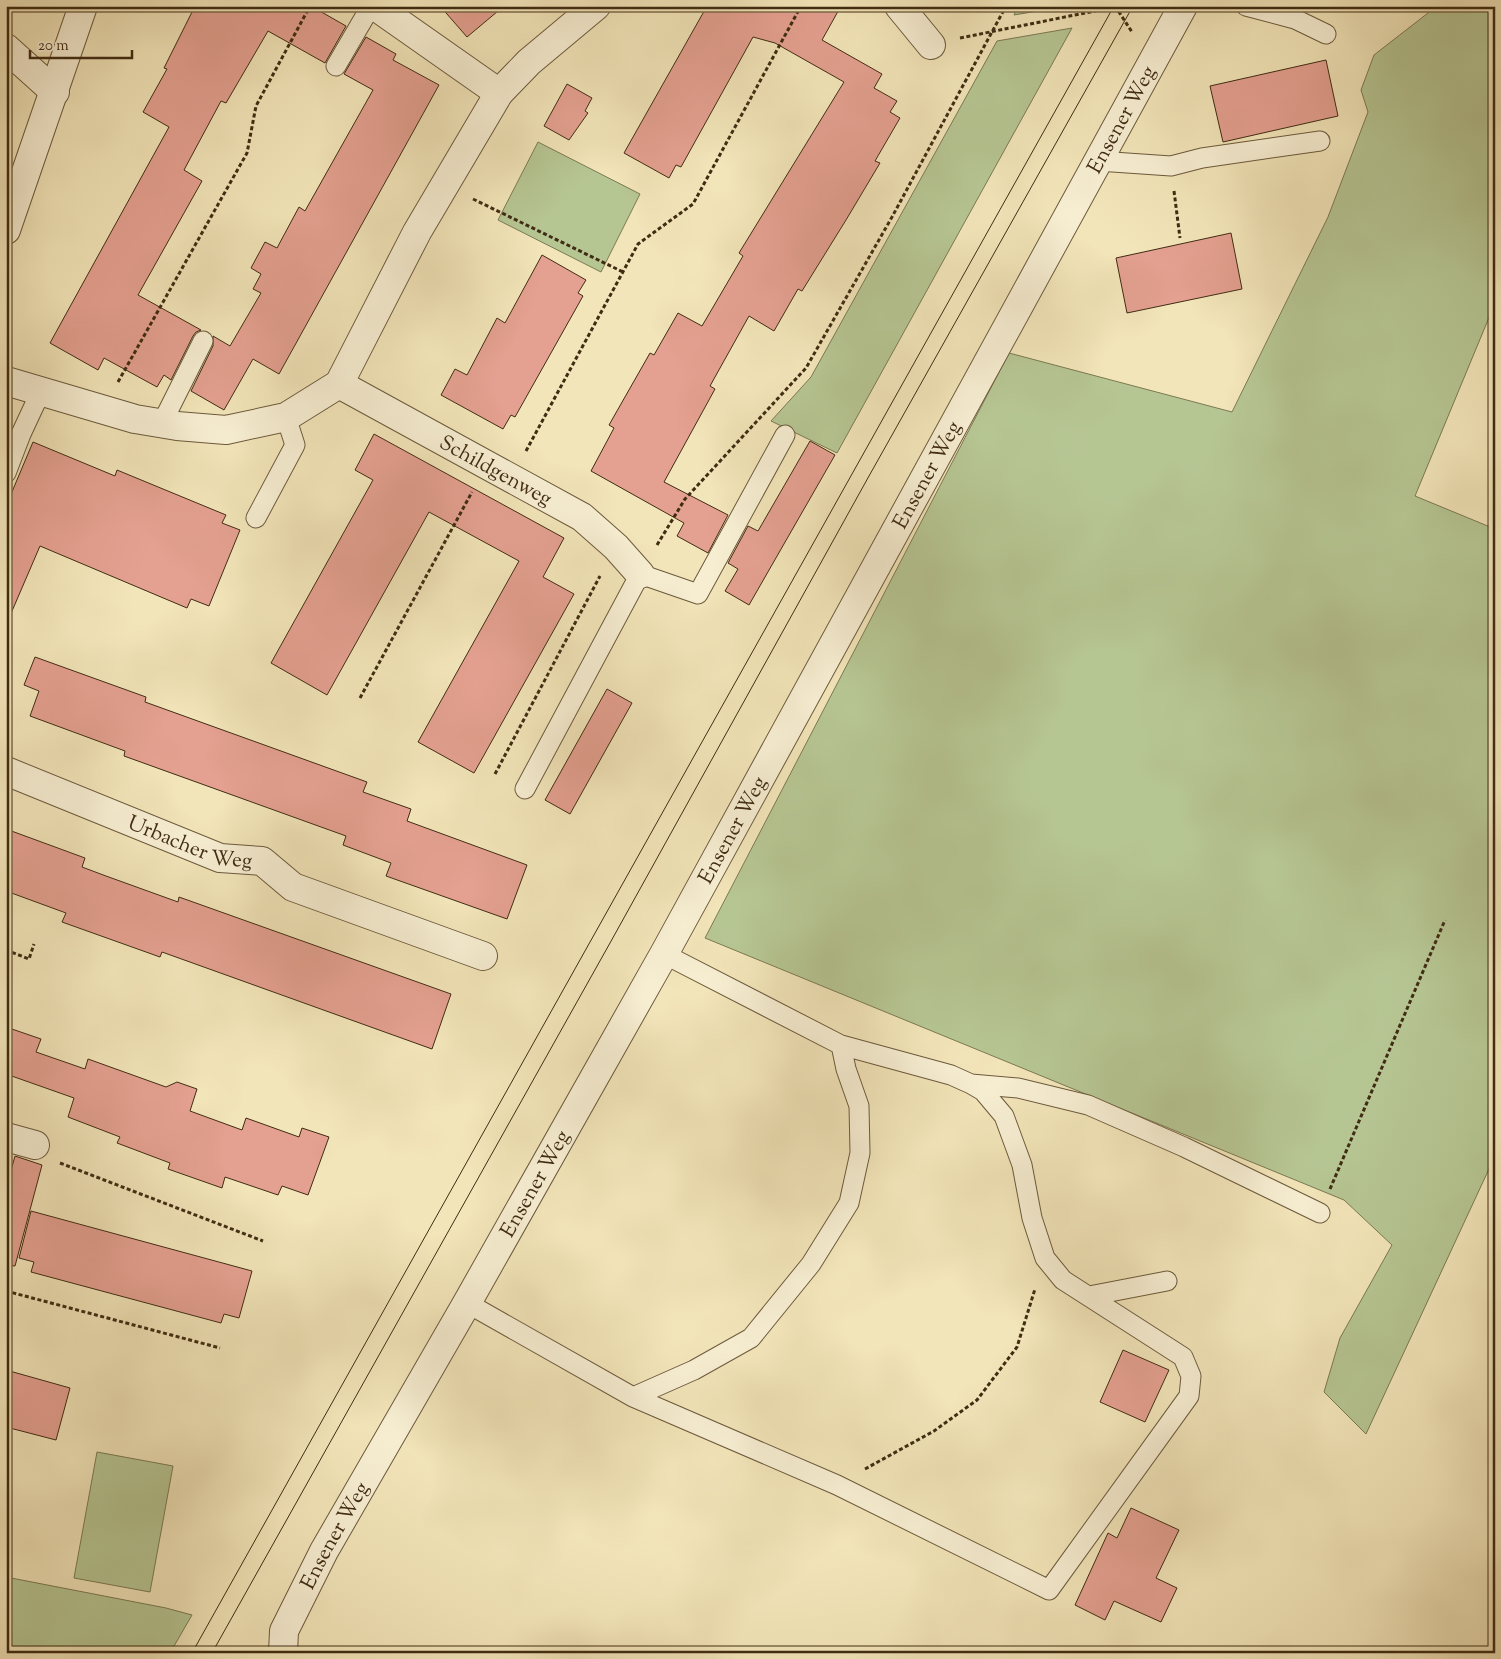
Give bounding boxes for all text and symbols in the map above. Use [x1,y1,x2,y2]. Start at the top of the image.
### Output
scale bar [30,28,132,60]
text: 20 m [38,36,69,57]
street label: Ensener Weg [1081,61,1164,180]
street label: Ensener Weg [886,416,970,535]
street label: Schildgenweg [433,429,557,515]
street label: Ensener Weg [692,772,775,890]
street label: Urbacher Weg [122,809,253,877]
street label: Ensener Weg [494,1125,578,1244]
street label: Ensener Weg [294,1477,378,1595]

